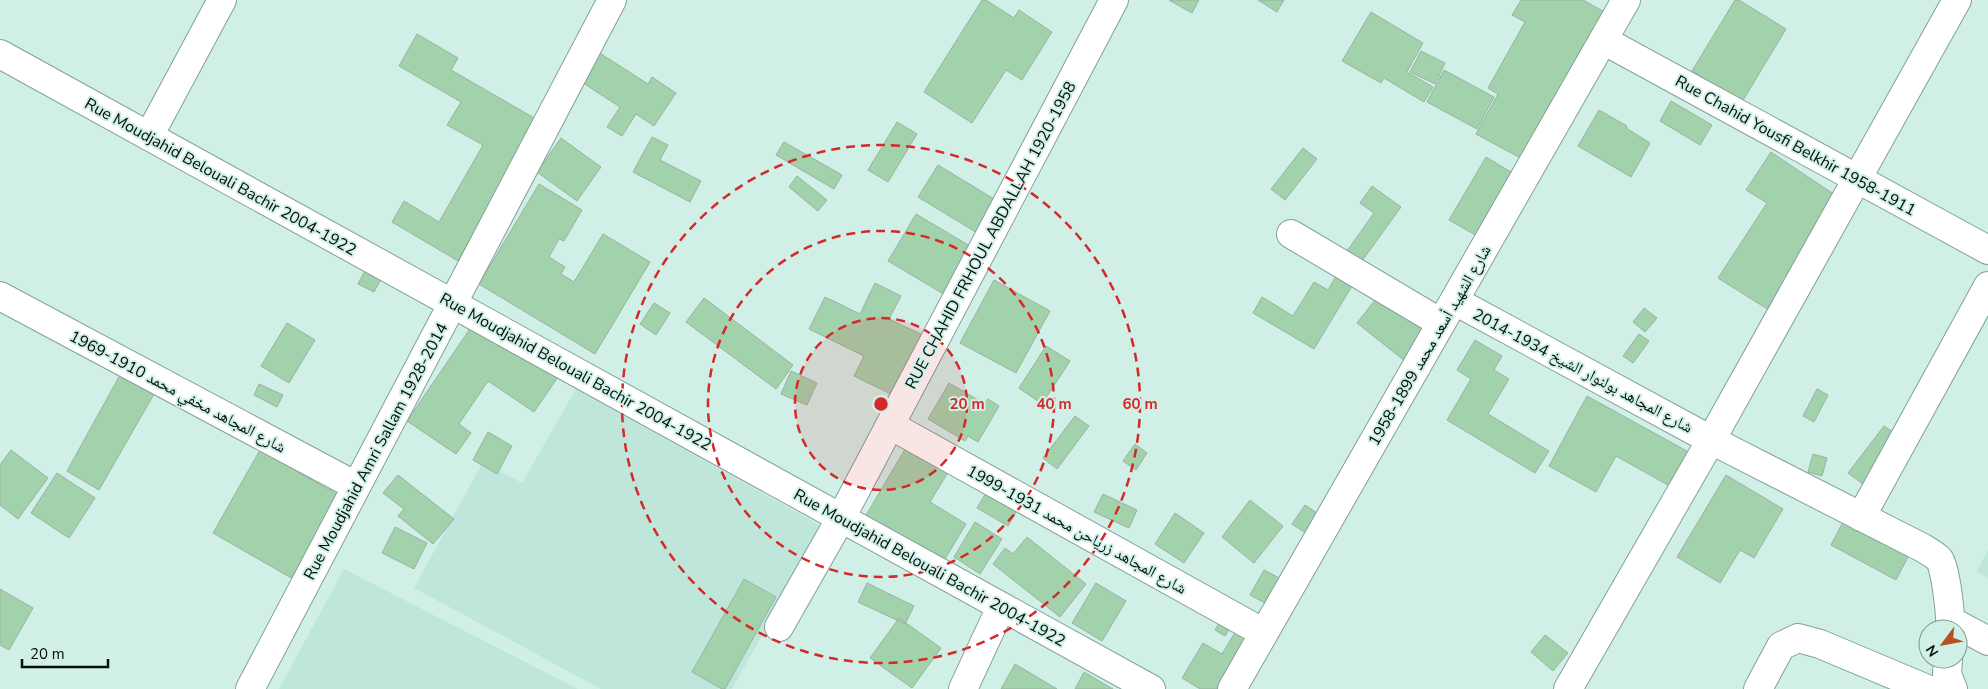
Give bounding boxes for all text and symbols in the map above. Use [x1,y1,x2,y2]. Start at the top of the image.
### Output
street label: Rue Chahid Yousfi Belkhir 1958-1911 [1671,70,1920,221]
street label: RUE CHAHID FRHOUL ABDALLAH 1920-1958 [900,78,1082,393]
street label: Rue Moudjahid Belouali Bachir 2004-1922 [81,93,360,261]
street label: شارع الشهيد أسعد محمد 1899-1958 [1363,241,1496,450]
street label: Rue Moudjahid Belouali Bachir 2004-1922 [436,288,715,456]
street label: شارع المجاهد بولنوار الشيخ 1934-2014 [1469,303,1696,438]
street label: Rue Moudjahid Amri Sallam 1928-2014 [299,319,453,584]
street label: شارع المجاهد مخفي محمد 1910-1969 [65,325,290,459]
text: 20 m [949,394,985,414]
text: 40 m [1036,394,1072,414]
text: 60 m [1122,394,1158,414]
centre of rings [872,395,890,413]
street label: شارع المجاهد زرياحن محمد 1931-1999 [963,460,1190,600]
street label: Rue Moudjahid Belouali Bachir 2004-1922 [790,484,1069,652]
north arrow [1918,619,1968,669]
scale bar [22,636,109,668]
text: N [1922,641,1943,660]
text: 20 m [30,644,65,664]

